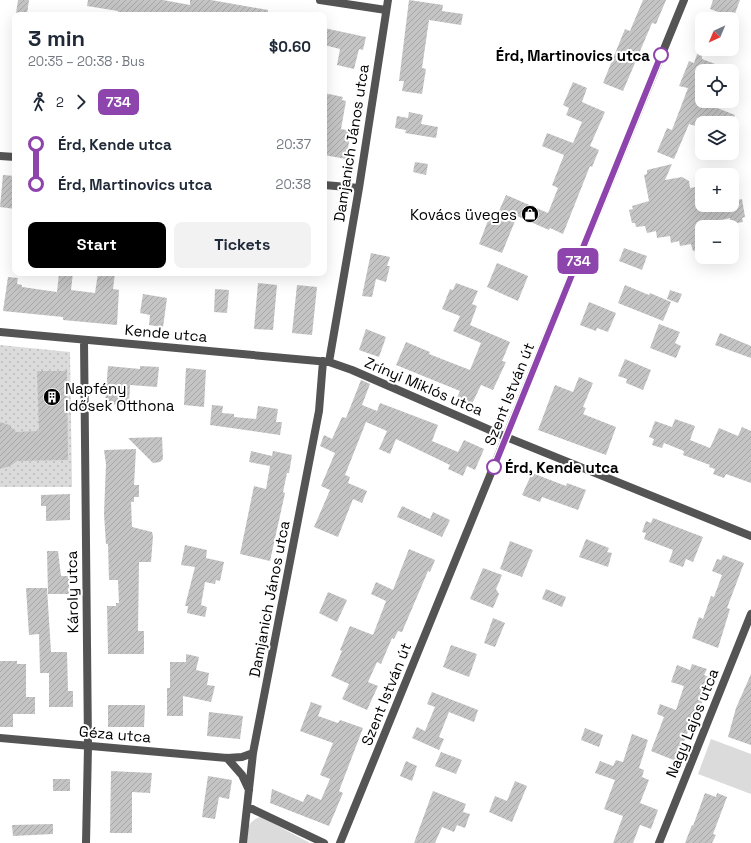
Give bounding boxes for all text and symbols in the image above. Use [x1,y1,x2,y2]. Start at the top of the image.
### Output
north arrow [695,12,739,56]
map controls [695,12,739,264]
text: 3 min [28,24,85,52]
text: $0.60 [269,37,311,56]
place label: Érd, Martinovics utca [496,46,650,65]
marker: Érd, Martinovics utca [653,47,669,63]
text: 20:35 – 20:38 · Bus [28,53,145,70]
street label: Damjanich János utca [329,62,373,223]
button: locate [695,64,739,108]
icon: walk [28,91,50,113]
icon: forward [70,91,92,113]
text: 734 [106,93,131,111]
text: 2 [56,94,64,111]
button: layers [695,116,739,160]
text: Érd, Kende utca [58,135,172,154]
text: 20:37 [276,136,311,153]
button: + [695,168,739,212]
text: Érd, Martinovics utca [58,175,212,194]
text: 20:38 [276,176,311,193]
shop icon: Kovács üveges [520,204,540,224]
place label: Kovács üveges [410,205,517,224]
button: − [695,220,739,264]
button: Start [28,222,166,268]
button: Tickets [174,222,311,268]
line badge: 734 [555,248,601,274]
text: 734 [565,252,591,270]
street label: Kende utca [124,320,208,346]
street label: Szent István út [480,340,538,448]
street label: Zrínyi Miklós utca [362,353,486,420]
place label: Napfény Idősek Otthona [65,379,175,415]
building icon: Napfény Idősek Otthona [42,387,62,407]
place label: Érd, Kende utca [505,458,619,477]
marker: Érd, Kende utca [486,459,502,475]
street label: Damjanich János utca [244,519,294,679]
street label: Károly utca [62,550,82,633]
street label: Szent István út [357,640,415,748]
street label: Nagy Lajos utca [661,665,723,780]
street label: Géza utca [78,721,152,747]

